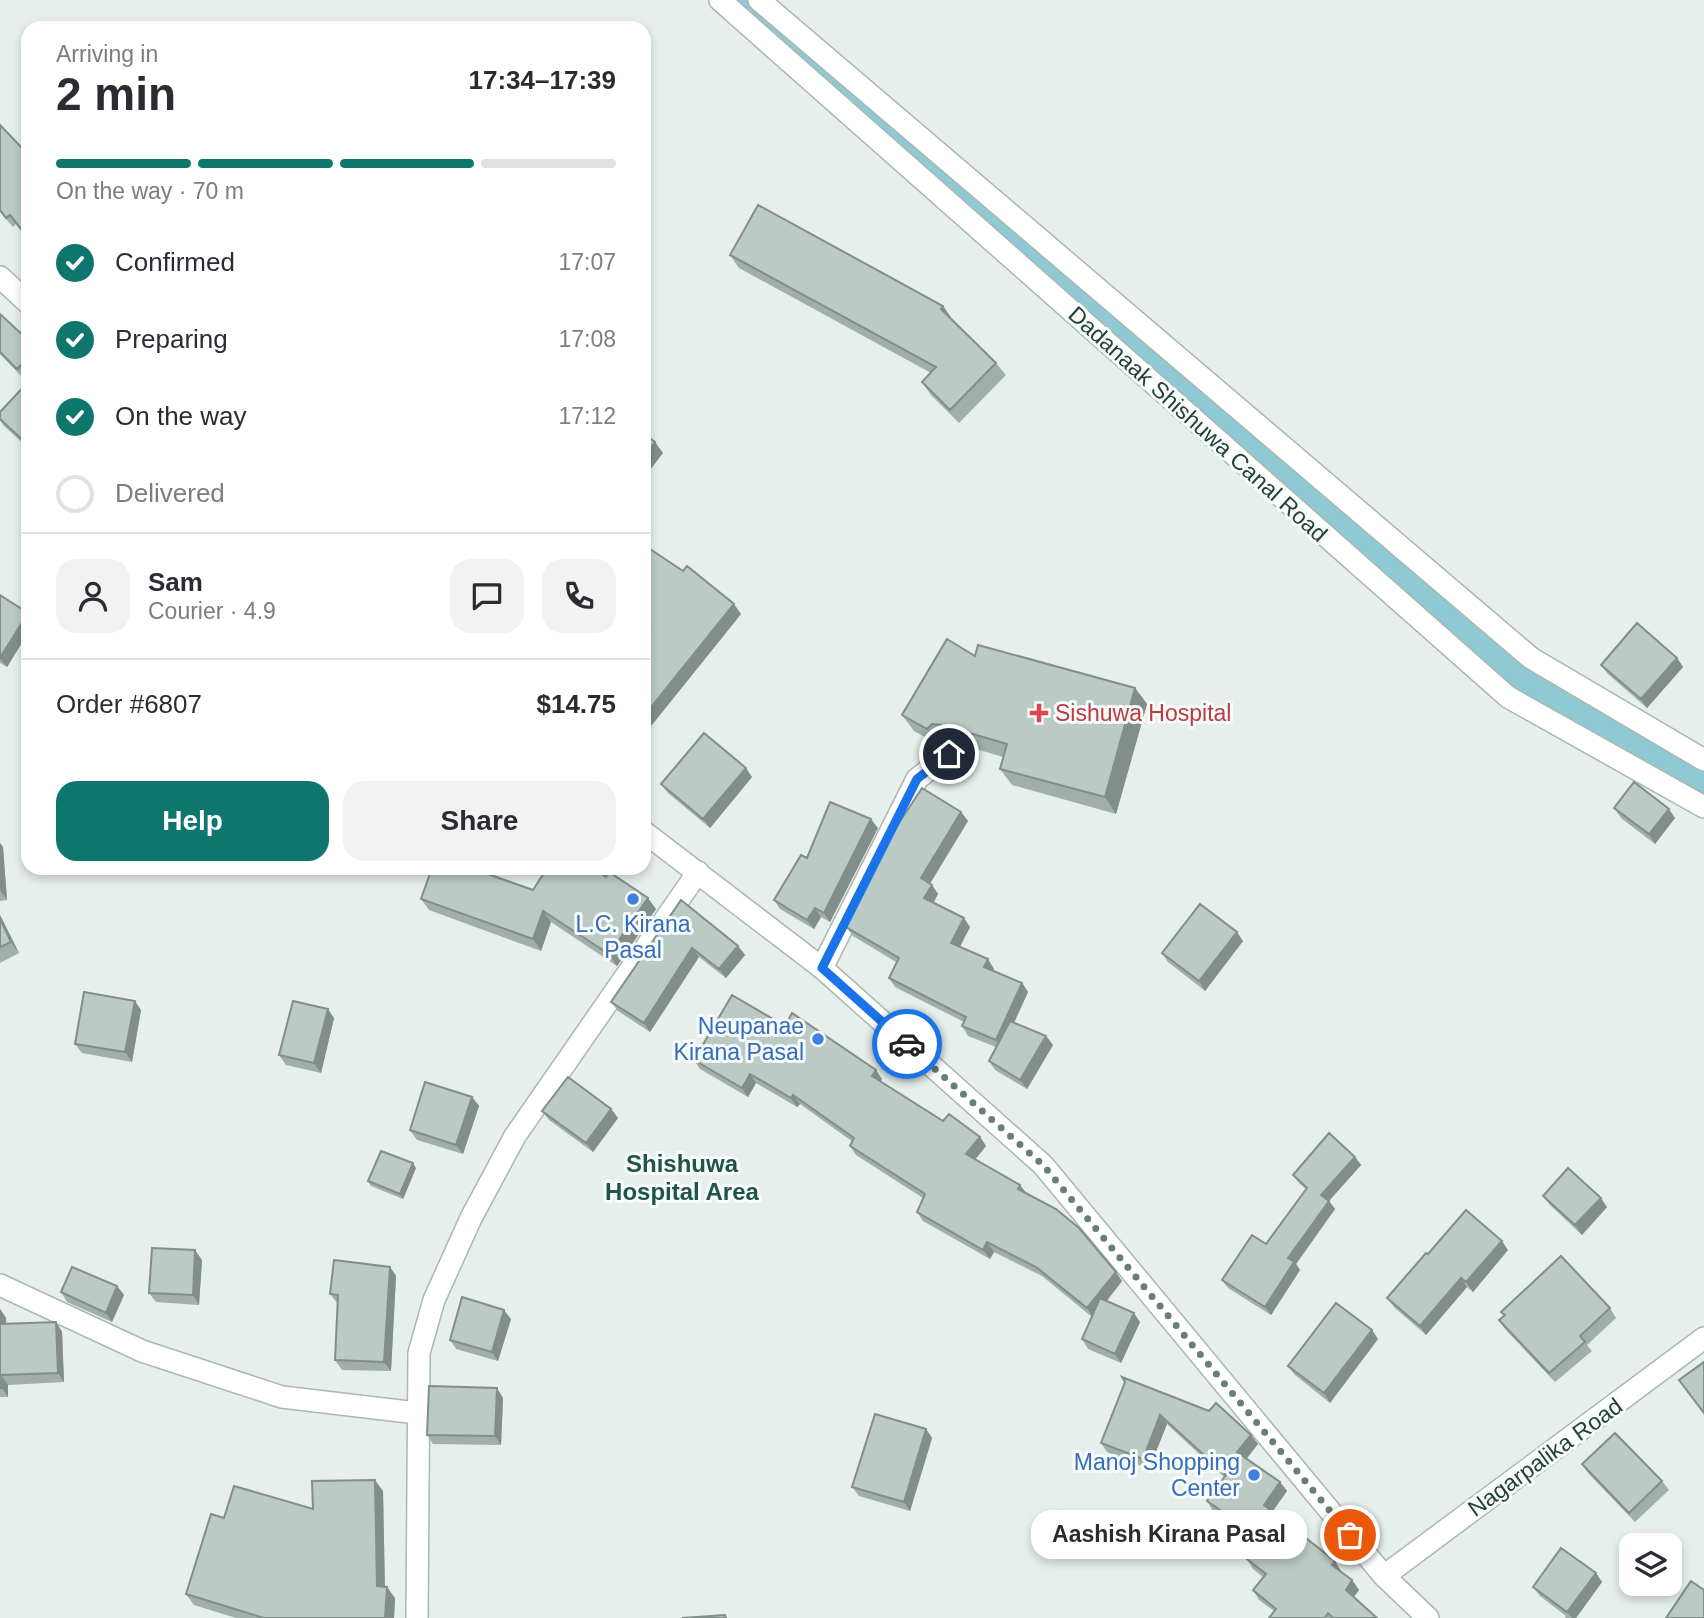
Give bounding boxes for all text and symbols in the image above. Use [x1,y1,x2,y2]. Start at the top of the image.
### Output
text: Arriving in [56,41,158,67]
text: 17:34–17:39 [469,65,616,95]
text: 2 min [56,68,176,120]
text: On the way · 70 m [56,178,244,204]
icon: check [56,244,94,282]
text: Confirmed [115,247,235,277]
text: 17:07 [558,249,616,275]
street label: Dadanaak Shishuwa Canal Road [1063,301,1333,547]
icon: check [56,321,94,359]
text: Preparing [115,324,228,354]
text: 17:08 [558,326,616,352]
icon: check [56,398,94,436]
text: On the way [115,401,247,431]
text: 17:12 [558,403,616,429]
text: Delivered [115,478,225,508]
button: person [56,559,130,633]
button: chat [450,559,524,633]
button: phone [542,559,616,633]
text: Sam [148,567,203,597]
text: Courier · 4.9 [148,598,276,624]
text: Order #6807 [56,689,202,719]
text: $14.75 [536,689,616,719]
place label: Sishuwa Hospital [1055,700,1231,726]
marker: Sishuwa Hospital [1029,703,1049,723]
pin [919,724,979,784]
icon: home [930,735,968,773]
button: Help [56,781,329,861]
button: Share [343,781,616,861]
marker: L.C. Kirana Pasal [625,891,641,907]
place label: L.C. Kirana Pasal [575,911,691,963]
courier [872,1009,942,1079]
place label: Neupanae Kirana Pasal [674,1013,804,1065]
icon: car [888,1025,926,1063]
marker: Neupanae Kirana Pasal [810,1031,826,1047]
district label: Shishuwa Hospital Area [605,1150,760,1205]
street label: Nagarpalika Road [1463,1392,1627,1522]
place label: Manoj Shopping Center [1074,1449,1240,1501]
marker: Manoj Shopping Center [1246,1467,1262,1483]
pin [1320,1505,1380,1565]
callout: Aashish Kirana Pasal [1032,1510,1308,1560]
icon: bag [1331,1516,1369,1554]
text: Aashish Kirana Pasal [1052,1521,1286,1547]
map controls [1619,1533,1682,1596]
button: layers [1619,1533,1682,1596]

